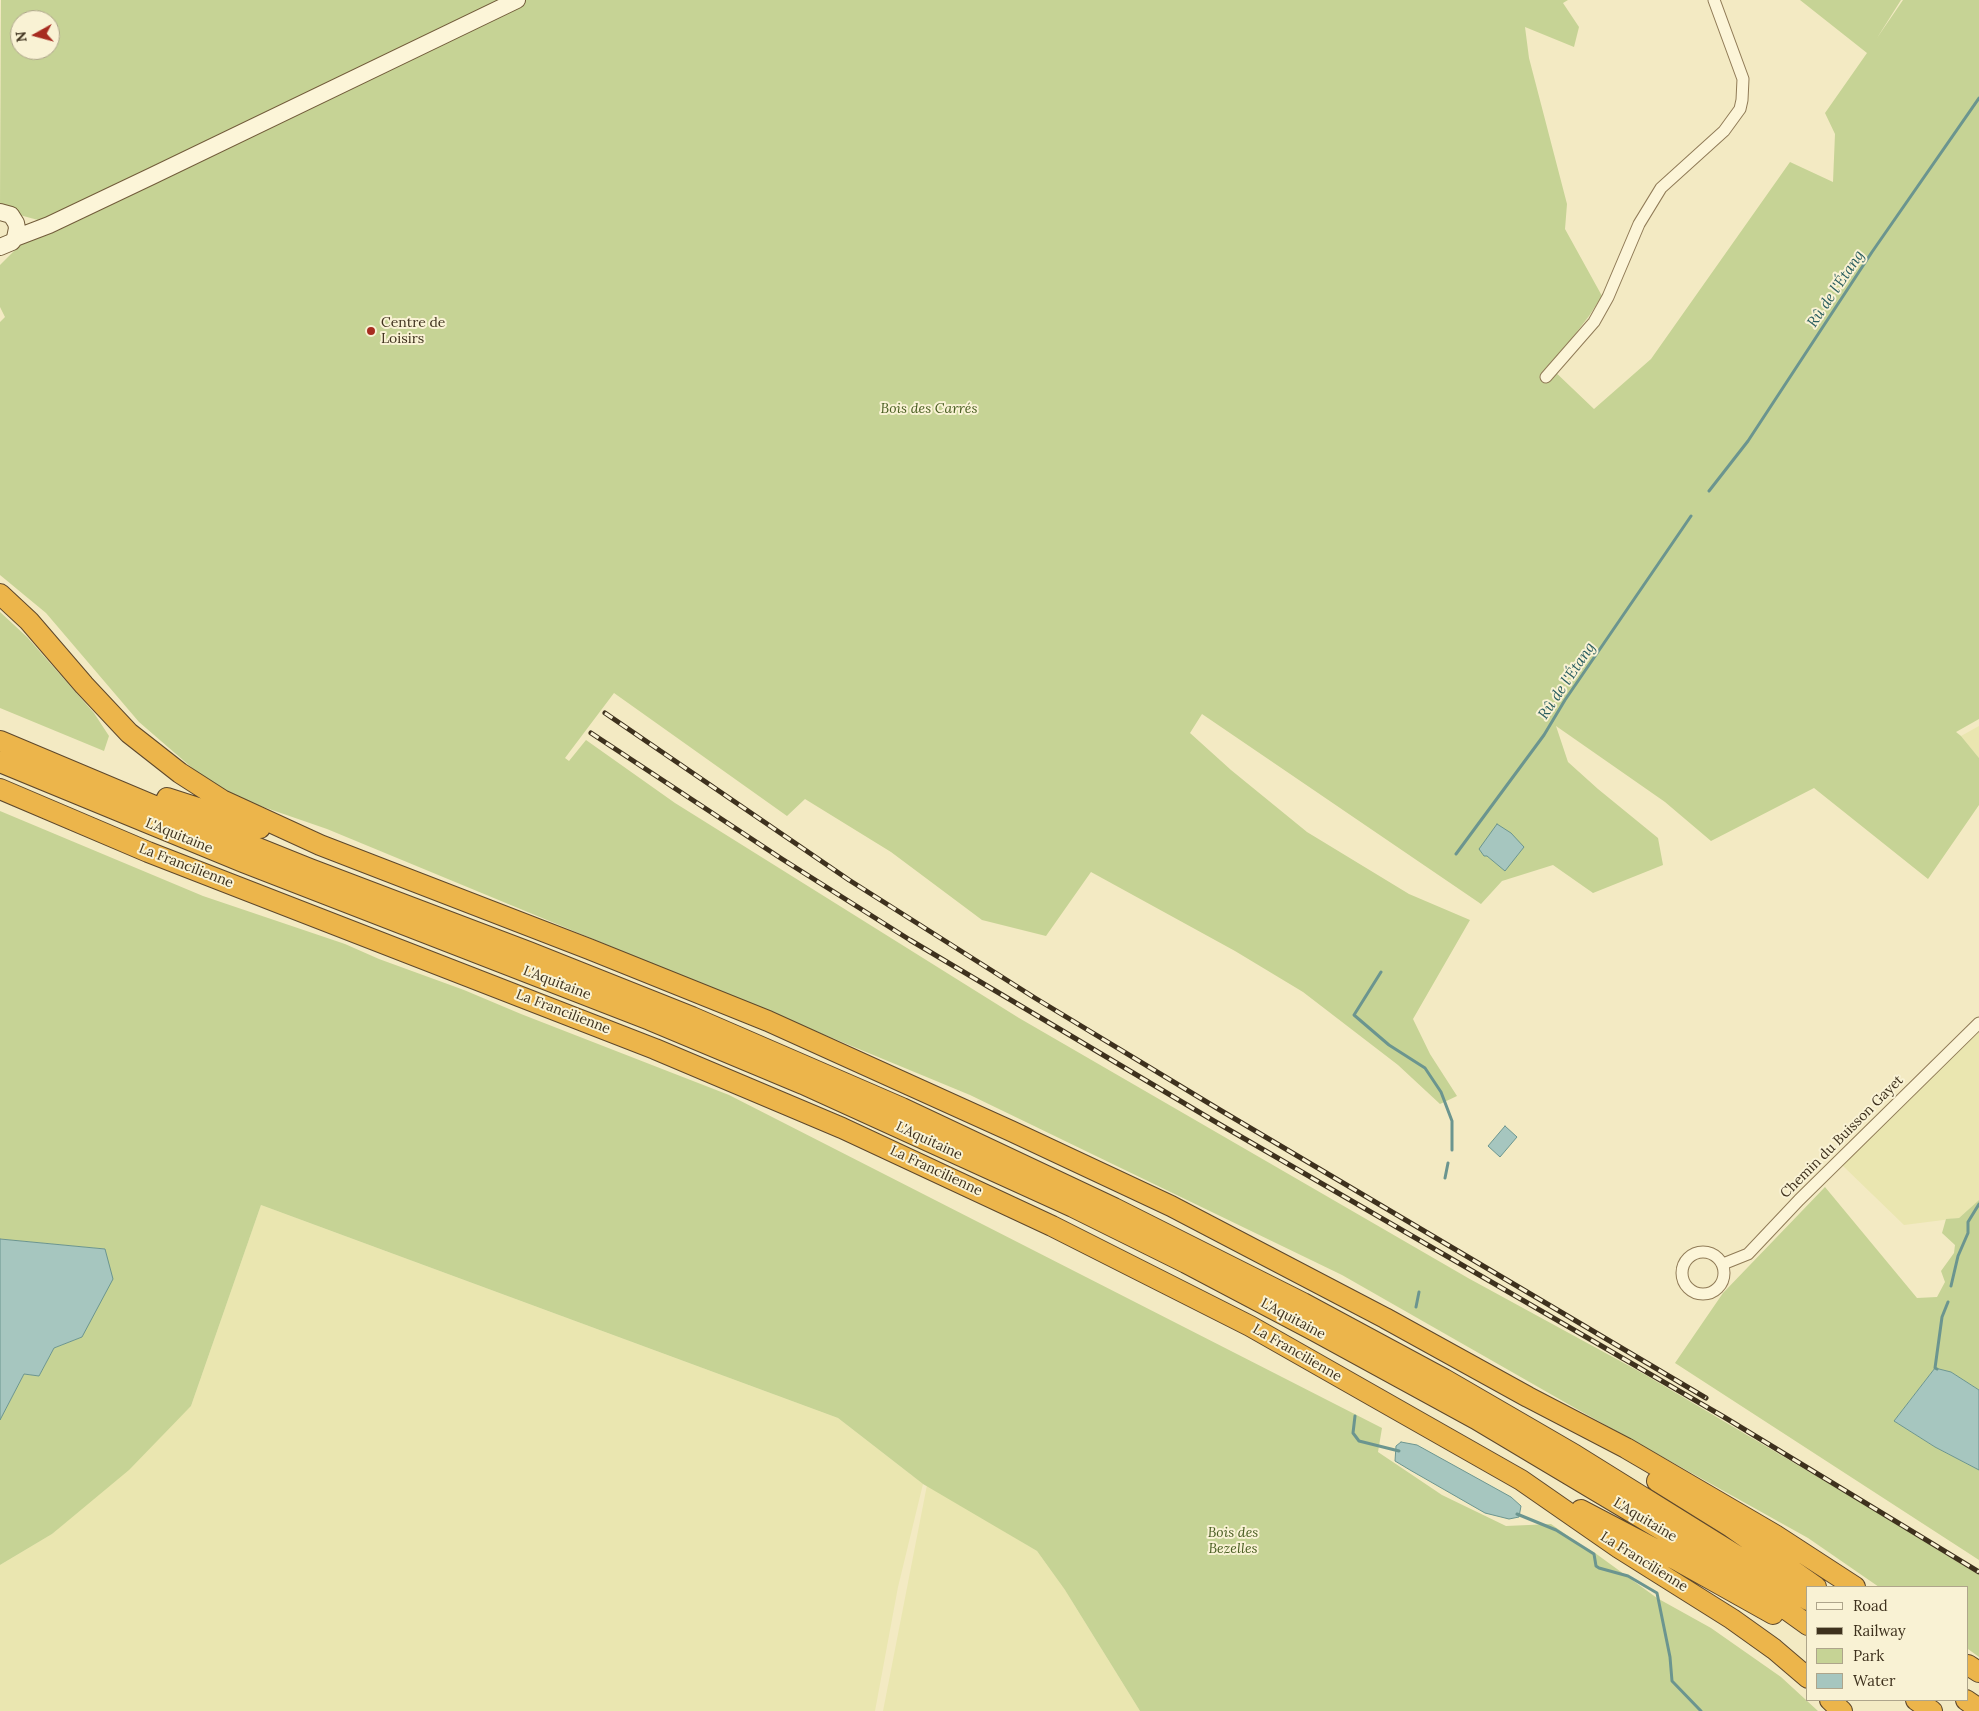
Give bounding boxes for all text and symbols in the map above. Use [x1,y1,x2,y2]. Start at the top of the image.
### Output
north arrow [10,10,60,60]
text: N [12,30,31,43]
water label: Rû de l'Étang [1804,247,1868,331]
place label: Centre de Loisirs [381,315,445,348]
marker: Centre de Loisirs [365,325,377,337]
park label: Bois des Carrés [881,401,977,417]
water label: Rû de l'Étang [1535,639,1599,723]
street label: L'Aquitaine [143,815,215,857]
street label: La Francilienne [136,840,236,892]
street label: L'Aquitaine [521,962,593,1004]
street label: La Francilienne [513,986,613,1038]
street label: Chemin du Buisson Gayet [1777,1072,1907,1202]
street label: L'Aquitaine [893,1118,965,1164]
street label: La Francilienne [887,1142,985,1200]
street label: L'Aquitaine [1258,1295,1328,1343]
street label: La Francilienne [1250,1321,1344,1385]
street label: L'Aquitaine [1610,1494,1680,1546]
park label: Bois des Bezelles [1208,1525,1258,1558]
street label: La Francilienne [1597,1528,1691,1596]
legend [1806,1586,1969,1701]
text: Road [1853,1596,1888,1615]
text: Railway [1853,1621,1906,1640]
text: Park [1853,1646,1884,1665]
text: Water [1853,1671,1895,1690]

